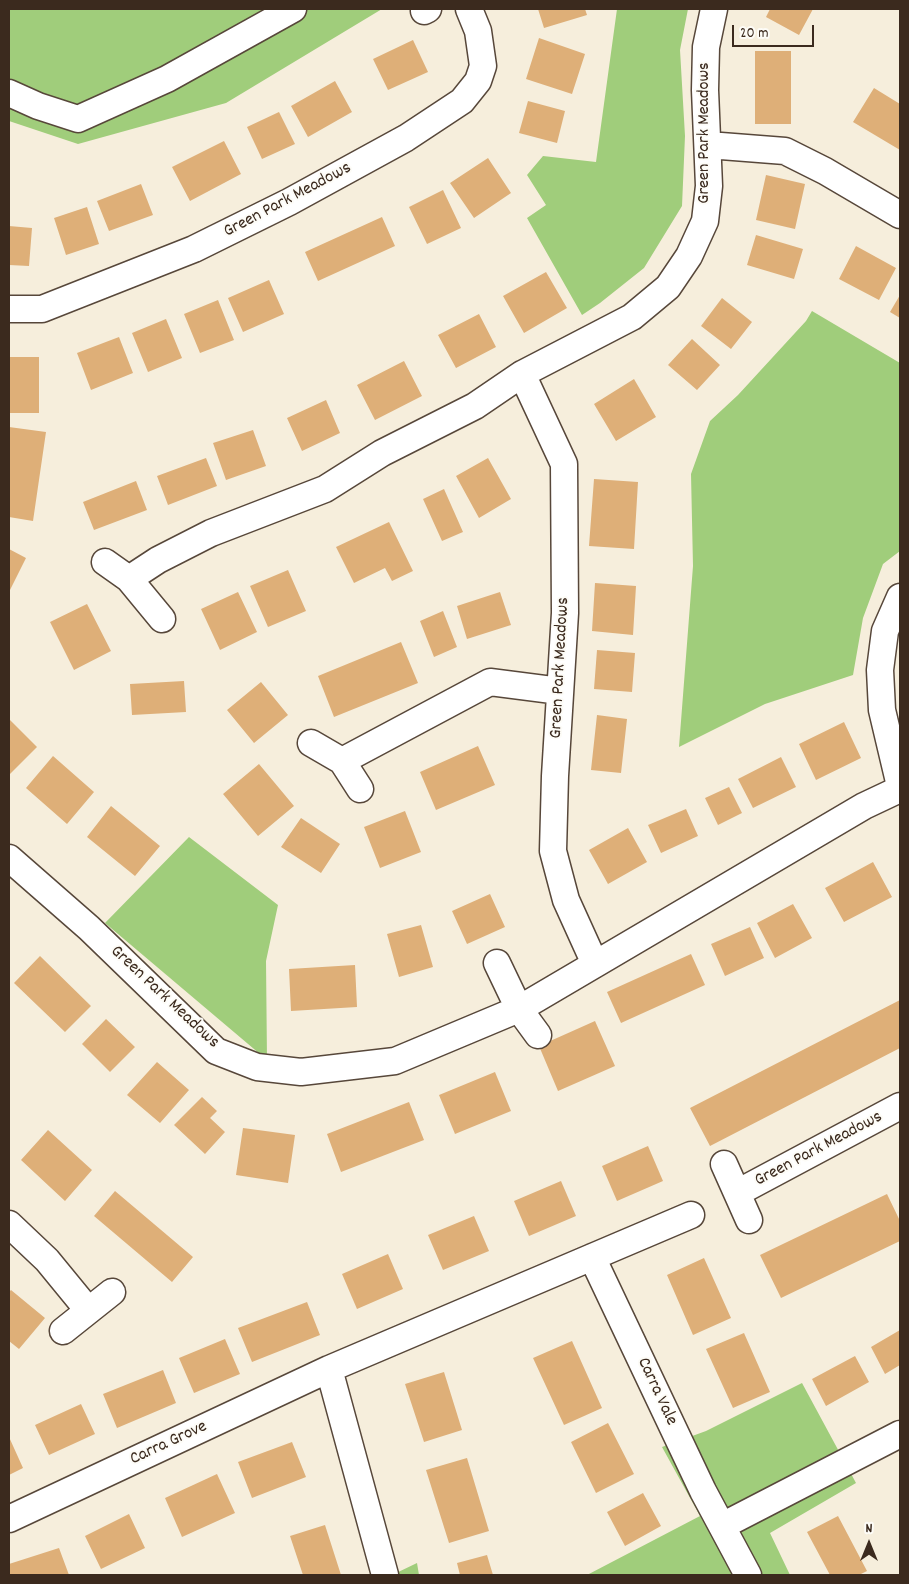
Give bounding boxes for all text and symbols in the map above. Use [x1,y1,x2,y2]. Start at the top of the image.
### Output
scale bar [734,15,816,47]
text: 20 m [740,23,768,45]
street label: Green Park Meadows [695,62,717,204]
street label: Green Park Meadows [221,158,355,244]
street label: Green Park Meadows [547,597,575,739]
street label: Green Park Meadows [105,942,223,1054]
street label: Green Park Meadows [752,1107,886,1193]
street label: Carra Vale [631,1355,681,1429]
street label: Carra Grove [127,1417,211,1471]
north arrow [844,1519,894,1569]
text: N [866,1519,872,1539]

